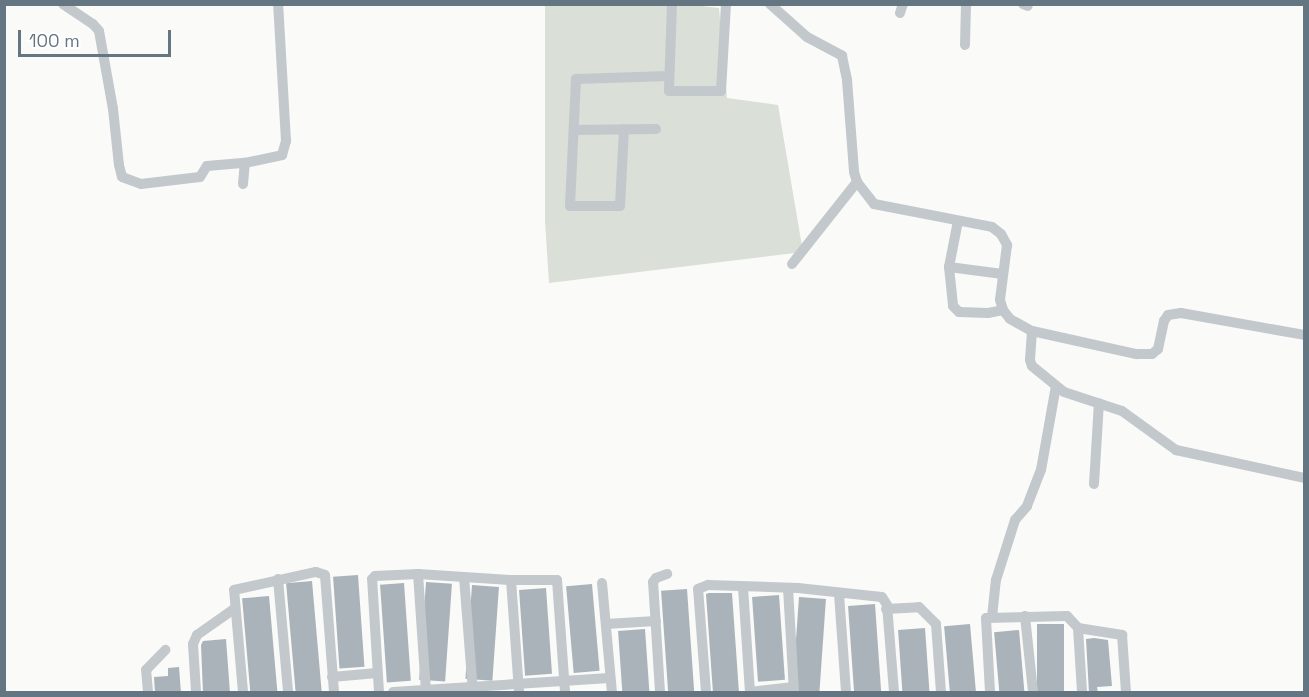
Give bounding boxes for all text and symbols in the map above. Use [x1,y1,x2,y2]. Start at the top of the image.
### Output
scale bar [21,18,174,56]
text: 100 m [29,29,80,52]

